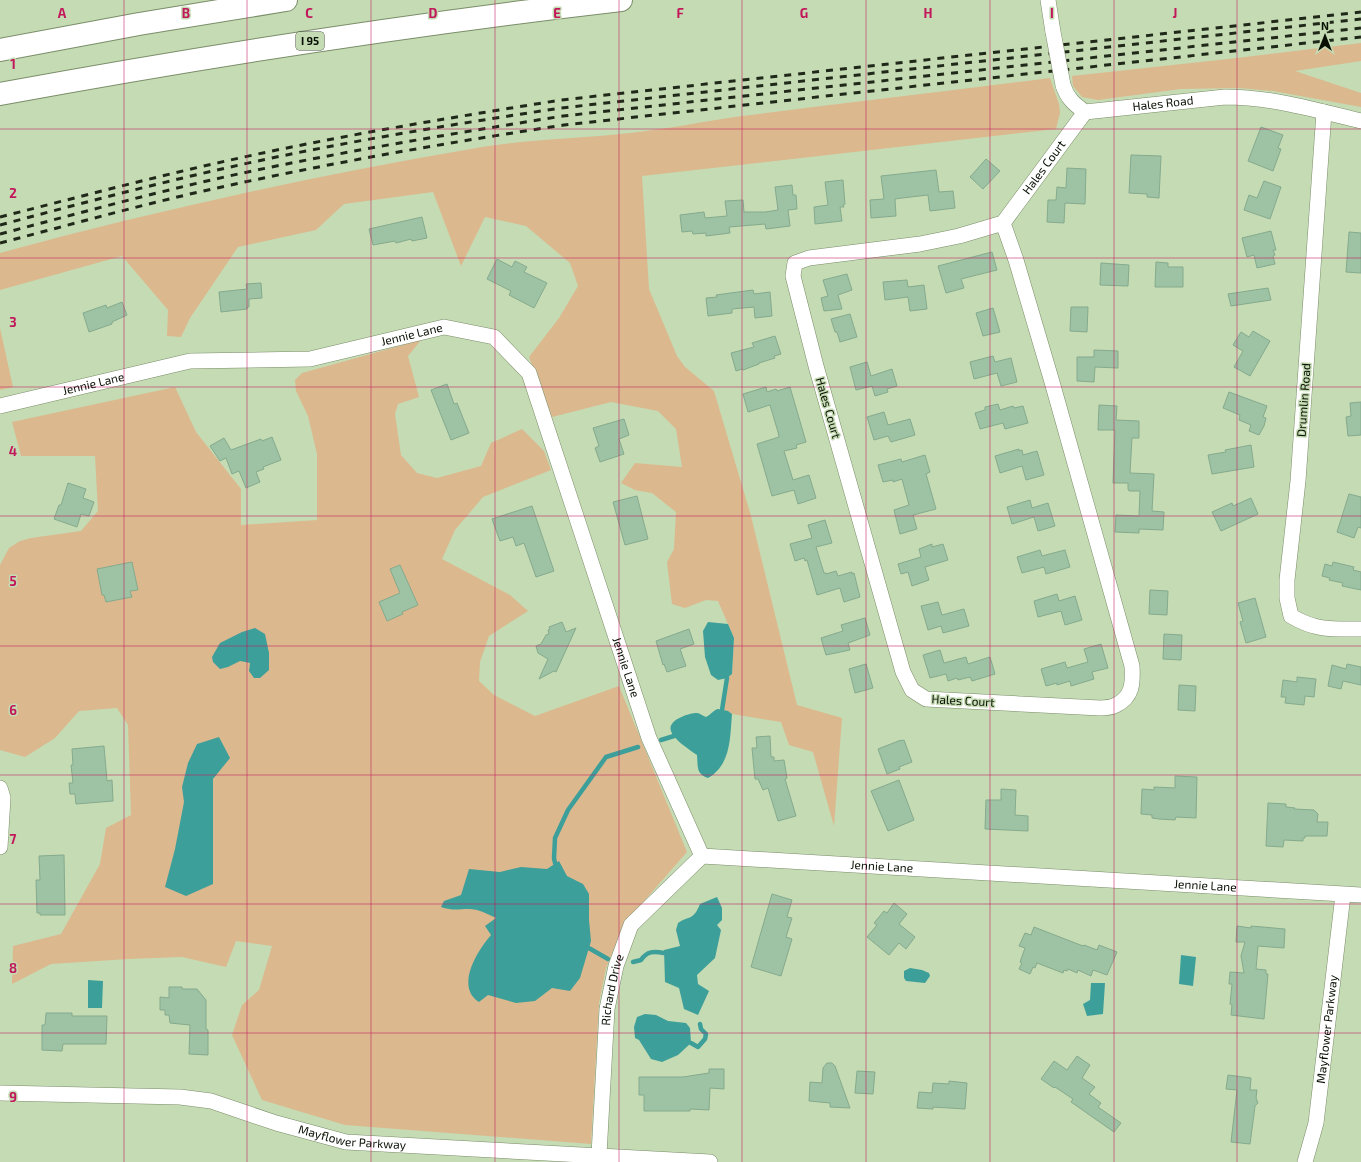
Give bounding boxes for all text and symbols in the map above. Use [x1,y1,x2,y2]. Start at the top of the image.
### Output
text: A [58,5,67,21]
text: B [182,5,190,21]
text: C [305,5,313,21]
text: D [429,5,438,21]
text: E [553,5,561,21]
text: F [676,5,684,21]
text: G [800,5,808,21]
text: H [924,5,933,21]
text: I [1050,5,1054,21]
text: J [1173,5,1177,21]
north arrow [1305,16,1345,56]
text: N [1321,19,1329,32]
road number: I 95 [296,32,324,50]
text: 1 [10,56,16,72]
street label: Hales Road [1132,92,1194,113]
street label: Hales Court [1019,137,1068,196]
text: 2 [9,185,17,201]
text: 3 [9,314,17,330]
street label: Jennie Lane [379,320,444,348]
street label: Drumlin Road [1293,363,1313,437]
street label: Jennie Lane [61,369,125,397]
street label: Hales Court [814,375,845,440]
text: 4 [9,443,17,459]
text: 5 [9,573,17,589]
street label: Jennie Lane [610,635,643,699]
street label: Hales Court [931,691,995,709]
text: 6 [9,702,17,718]
text: 7 [10,831,17,847]
street label: Jennie Lane [850,857,914,874]
street label: Jennie Lane [1174,876,1237,894]
street label: Richard Drive [598,952,626,1026]
text: 8 [9,960,17,976]
street label: Mayflower Parkway [1313,973,1340,1084]
text: 9 [9,1089,17,1105]
street label: Mayflower Parkway [297,1121,407,1151]

